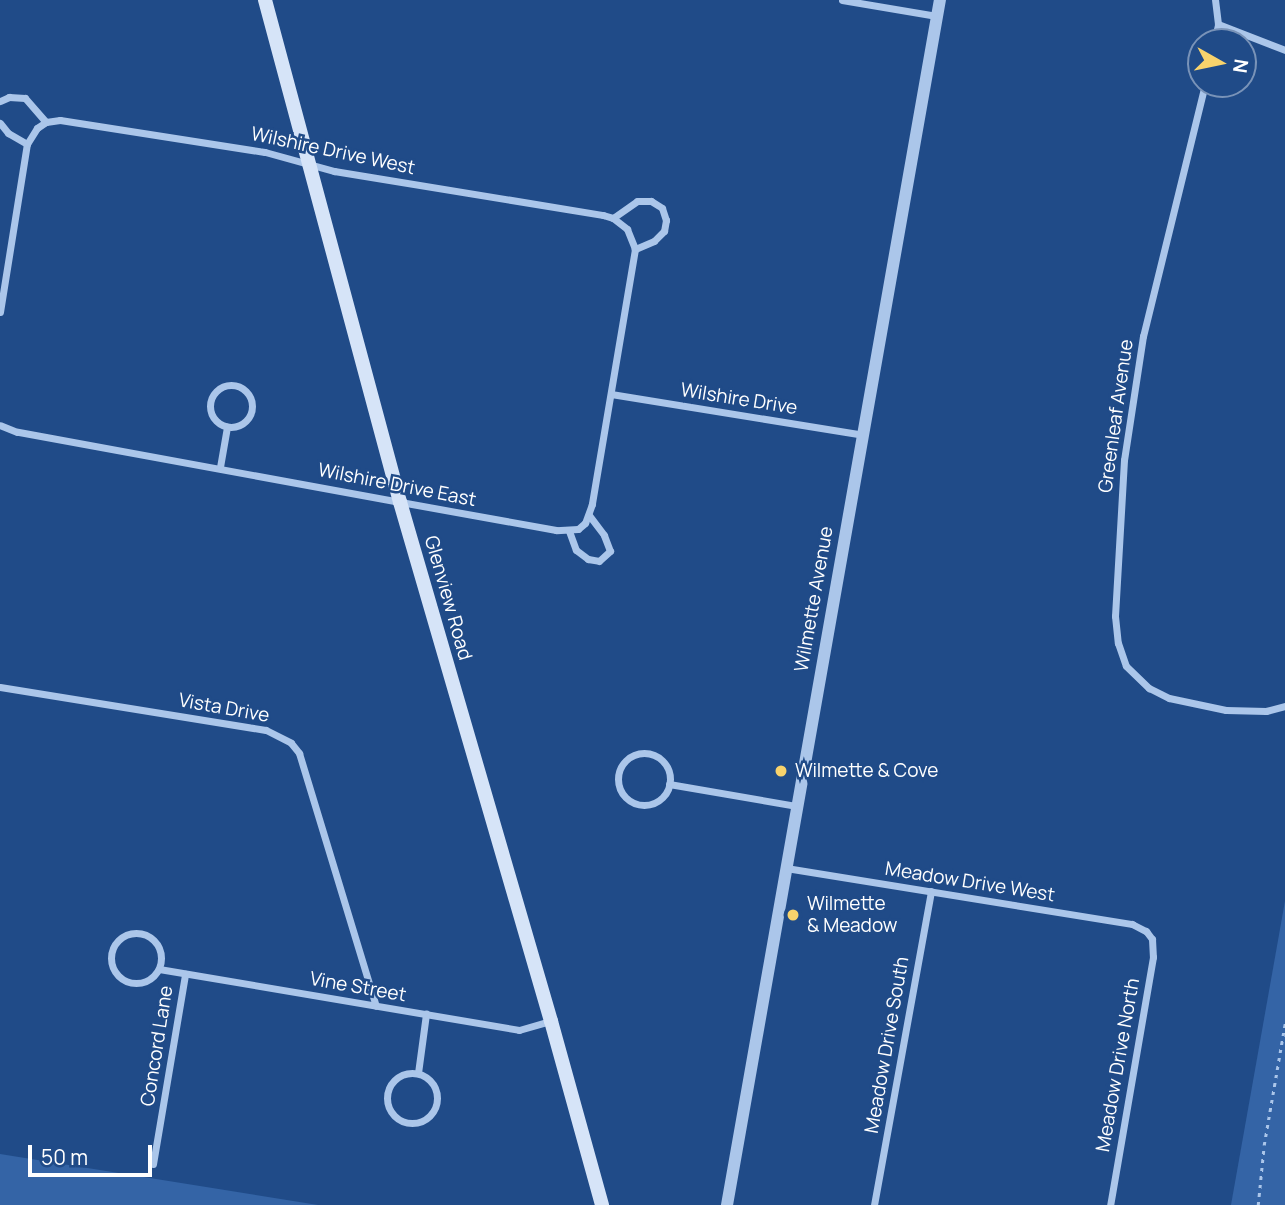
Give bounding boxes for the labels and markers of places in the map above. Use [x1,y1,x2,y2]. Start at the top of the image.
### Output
place label: Wilmette & Cove [795,760,938,782]
marker: Wilmette & Cove [773,763,789,779]
place label: Wilmette & Meadow [807,893,897,937]
marker: Wilmette & Meadow [785,907,801,923]

